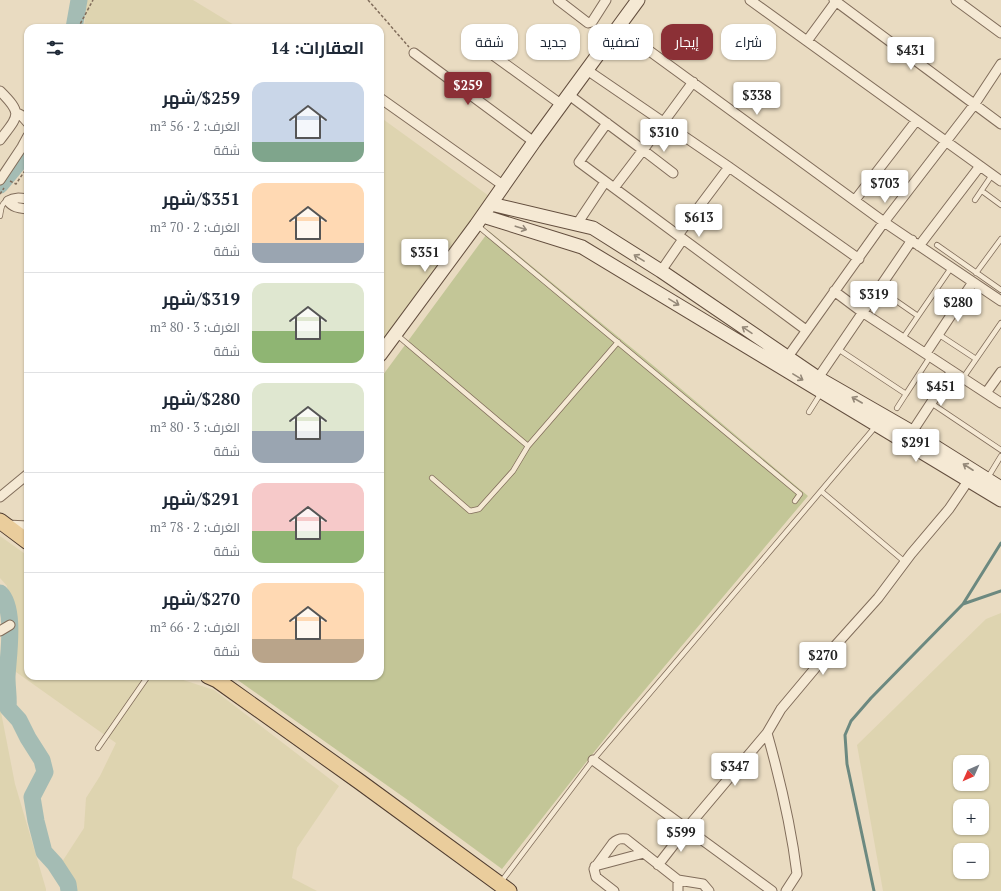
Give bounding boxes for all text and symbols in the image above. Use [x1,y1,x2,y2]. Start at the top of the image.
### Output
chip: شقة [461,24,518,60]
chip: جديد [526,24,580,60]
chip: تصفية [588,24,653,60]
chip: إيجار [661,24,713,60]
chip: شراء [721,24,776,60]
text: العقارات: 14 [270,36,364,59]
icon: filters [44,37,66,59]
pin: $431 [887,37,935,71]
text: $431 [896,41,926,59]
pin: $259 [444,72,492,106]
text: $259 [453,76,483,94]
pin: $338 [733,82,781,116]
text: $259/شهر [162,86,240,109]
text: $338 [742,86,772,104]
icon: home [284,98,332,146]
text: الغرف: 2 · 56 m² [150,117,240,135]
pin: $310 [640,119,688,153]
text: $310 [649,123,679,141]
text: شقة [213,141,240,159]
pin: $703 [861,170,909,204]
text: $703 [870,174,900,192]
text: $351/شهر [162,187,240,210]
icon: home [284,199,332,247]
pin: $613 [675,204,723,238]
text: $613 [684,208,714,226]
text: الغرف: 2 · 70 m² [150,218,240,236]
one-way arrow [514,224,526,232]
pin: $351 [401,239,449,273]
text: شقة [213,242,240,260]
text: $351 [410,243,440,261]
one-way arrow [633,253,645,261]
pin: $319 [850,281,898,315]
text: $319 [859,285,889,303]
text: $319/شهر [162,287,240,310]
pin: $280 [934,289,982,323]
text: $280 [943,293,973,311]
icon: home [284,299,332,347]
one-way arrow [668,299,680,307]
text: الغرف: 3 · 80 m² [150,318,240,336]
one-way arrow [742,326,753,334]
text: شقة [213,342,240,360]
one-way arrow [792,373,804,381]
pin: $451 [917,373,965,407]
text: $451 [926,377,956,395]
text: $280/شهر [162,387,240,410]
one-way arrow [851,395,863,403]
icon: home [284,399,332,447]
text: الغرف: 3 · 80 m² [150,418,240,436]
pin: $291 [892,429,940,463]
text: $291 [901,433,931,451]
text: شقة [213,442,240,460]
one-way arrow [962,463,974,471]
text: $291/شهر [162,487,240,510]
icon: home [284,499,332,547]
text: الغرف: 2 · 78 m² [150,518,240,536]
text: شقة [213,542,240,560]
text: $270/شهر [162,587,240,610]
icon: home [284,599,332,647]
text: الغرف: 2 · 66 m² [150,618,240,636]
text: شقة [213,642,240,660]
pin: $270 [799,642,847,676]
text: $270 [808,646,838,664]
pin: $347 [711,753,759,787]
north arrow [953,755,989,791]
map controls [953,755,989,879]
text: $347 [720,757,750,775]
button: + [953,799,989,835]
pin: $599 [657,819,705,853]
text: $599 [666,823,696,841]
button: − [953,843,989,879]

